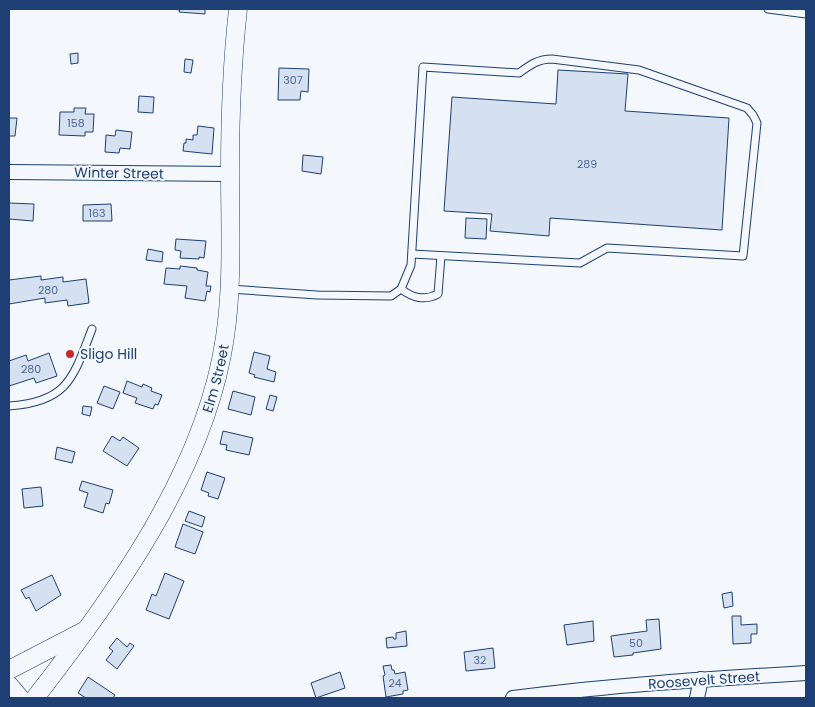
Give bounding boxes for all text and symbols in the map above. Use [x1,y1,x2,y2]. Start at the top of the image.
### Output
house number: 307 [283,72,303,88]
house number: 158 [67,115,85,131]
house number: 289 [577,156,597,172]
street label: Winter Street [74,162,164,184]
house number: 163 [89,205,105,221]
house number: 280 [38,282,58,298]
street label: Elm Street [197,343,234,415]
place label: Sligo Hill [80,344,137,364]
marker: Sligo Hill [64,348,76,360]
house number: 280 [21,361,41,377]
house number: 50 [629,635,643,651]
house number: 32 [474,652,486,668]
street label: Roosevelt Street [647,666,761,694]
house number: 24 [388,675,402,691]

